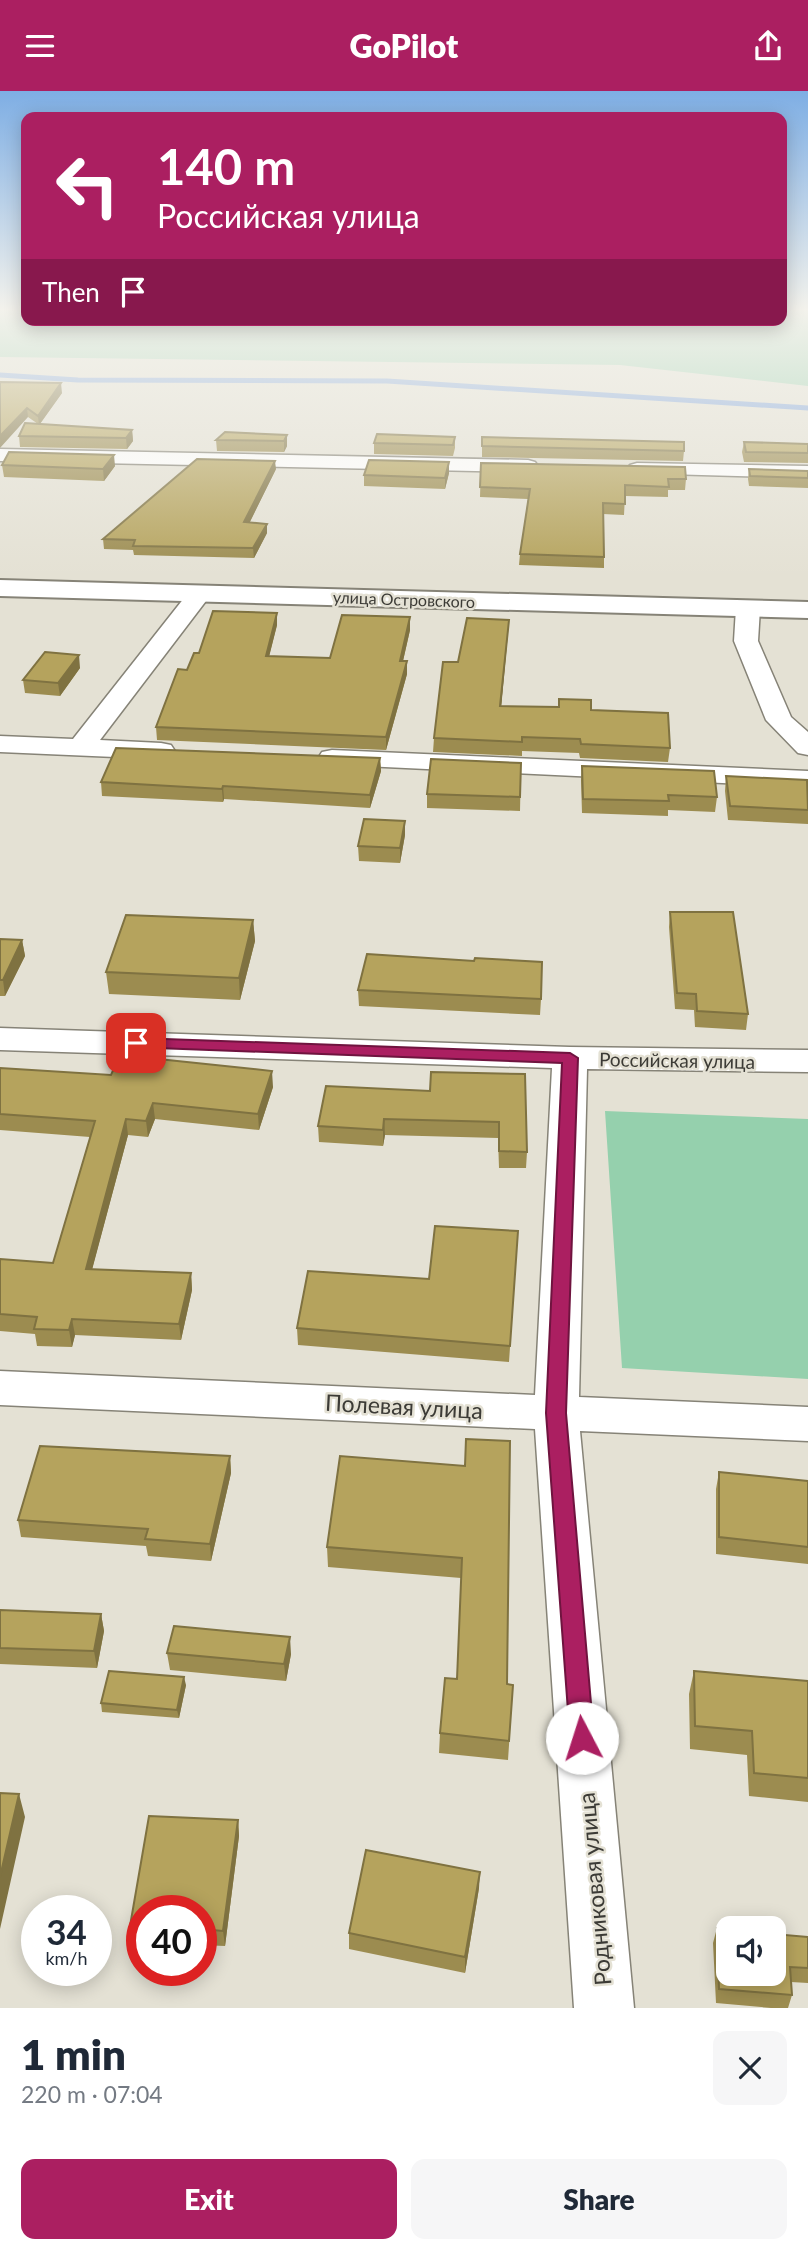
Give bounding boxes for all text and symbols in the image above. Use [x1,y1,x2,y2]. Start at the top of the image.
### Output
text: GoPilot [350,26,458,65]
icon: menu [21,27,59,65]
icon: share [749,27,787,65]
text: 140 m [157,137,295,195]
icon: left [42,140,133,231]
text: Российская улица [157,196,420,235]
icon: arrive [114,273,152,311]
text: Then [42,276,100,308]
street label: улица Островского [333,587,475,611]
pin [106,1013,166,1073]
icon: arrive [117,1024,155,1062]
street label: Российская улица [599,1047,755,1073]
street label: Полевая улица [324,1388,484,1424]
position arrow [545,1701,619,1775]
street label: Родниковая улица [572,1791,616,1987]
speed limit sign: 40 [126,1895,217,1986]
text: 34 [46,1910,87,1952]
map controls [716,1916,786,1986]
button: sound [716,1916,786,1986]
text: km/h [45,1947,88,1969]
text: 1 min [21,2029,126,2079]
button: close [713,2031,787,2105]
text: 220 m · 07:04 [21,2080,163,2108]
button: Exit [21,2159,397,2239]
button: Share [411,2159,787,2239]

